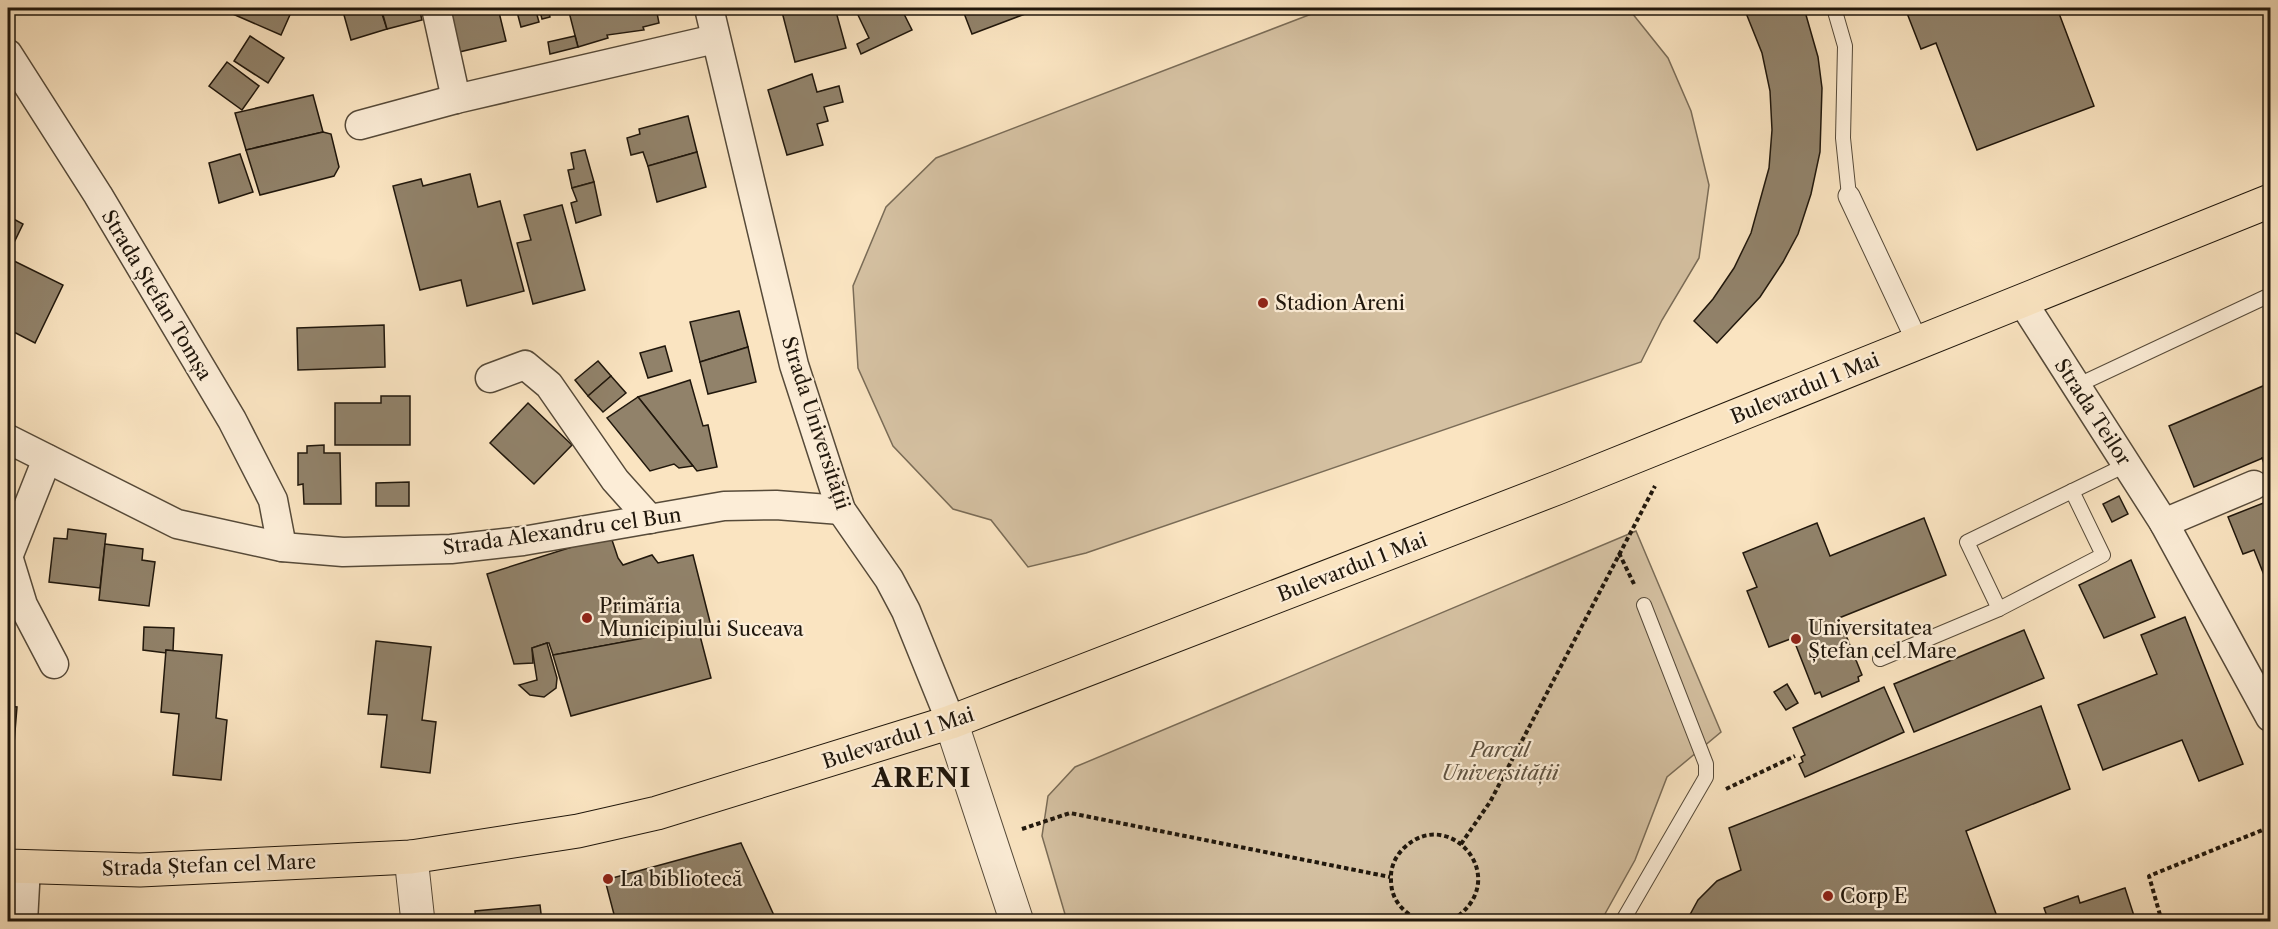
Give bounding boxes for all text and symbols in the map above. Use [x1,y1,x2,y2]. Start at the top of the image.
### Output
street label: Strada Ștefan Tomșa [97,206,218,385]
place label: Stadion Areni [1275,291,1405,315]
marker: Stadion Areni [1256,296,1270,310]
street label: Strada Universității [777,333,855,513]
street label: Bulevardul 1 Mai [1727,347,1883,429]
street label: Strada Teilor [2050,354,2137,470]
street label: Strada Alexandru cel Bun [441,502,683,560]
street label: Bulevardul 1 Mai [1274,527,1430,607]
place label: Primăria Municipiului Suceava [599,594,804,641]
marker: Primăria Municipiului Suceava [580,611,594,625]
place label: Universitatea Ștefan cel Mare [1808,616,1957,663]
marker: Universitatea Ștefan cel Mare [1789,632,1803,646]
street label: Bulevardul 1 Mai [819,702,977,774]
park label: Parcul Universității [1442,738,1560,786]
district label: ARENI [871,762,972,794]
street label: Strada Ștefan cel Mare [101,849,317,881]
place label: La bibliotecă [620,867,743,891]
marker: La bibliotecă [601,872,615,886]
place label: Corp E [1840,884,1908,908]
marker: Corp E [1821,889,1835,903]

